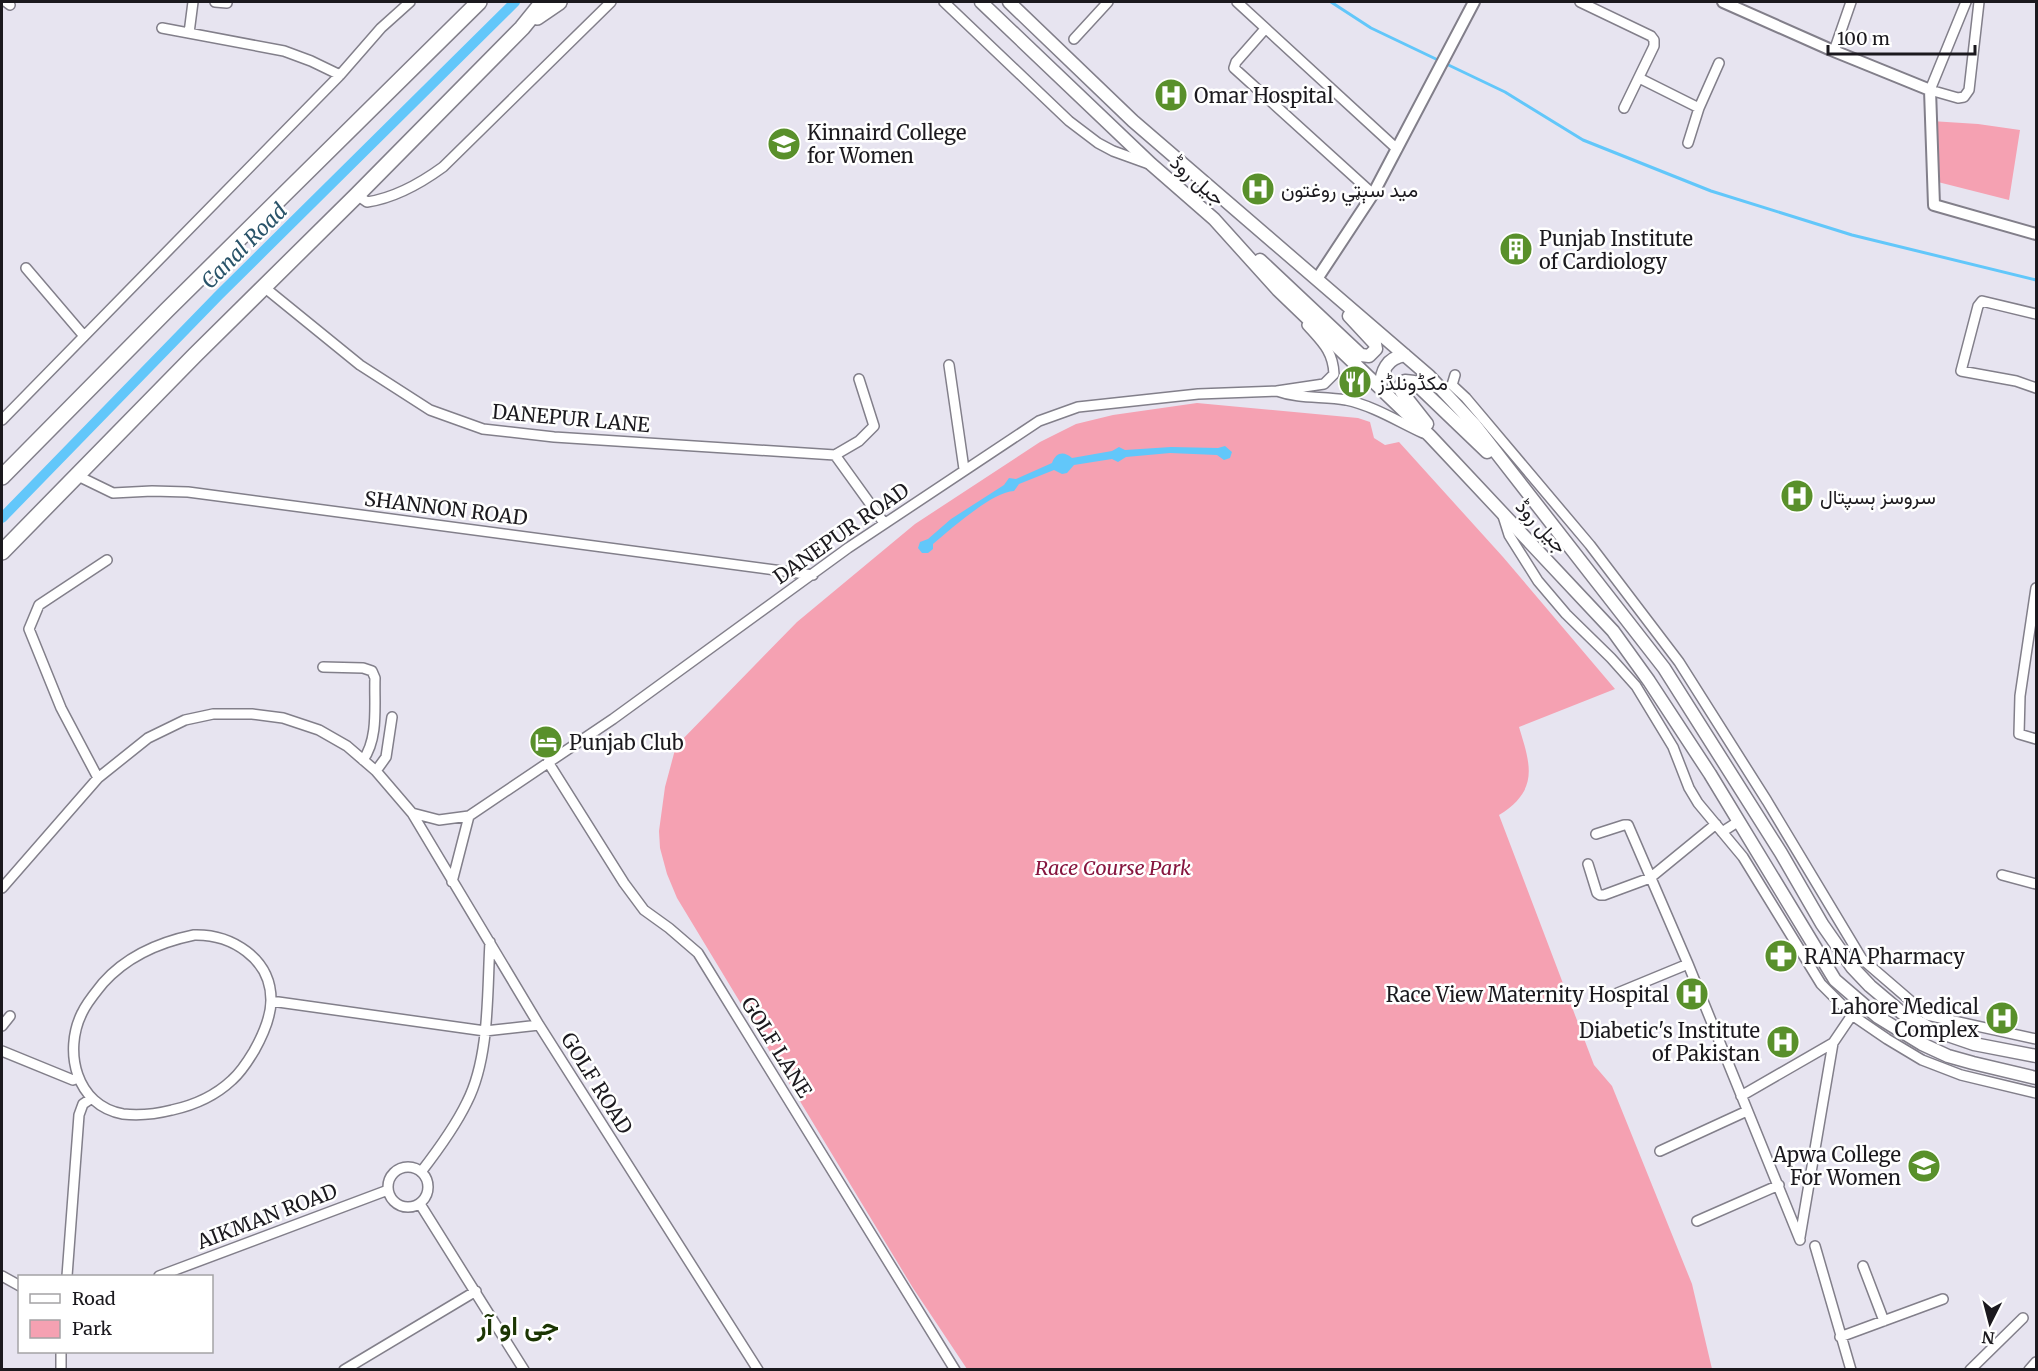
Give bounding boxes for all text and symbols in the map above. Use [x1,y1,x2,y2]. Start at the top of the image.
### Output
scale bar [1828,18,1975,56]
text: 100 m [1837,27,1890,50]
hospital icon: Omar Hospital [1153,77,1189,113]
place label: Omar Hospital [1194,83,1333,108]
place label: Kinnaird College for Women [807,120,966,168]
school or university icon: Kinnaird College for Women [766,126,802,162]
street label: جیل روڈ [1165,149,1231,211]
hospital icon: مید سېټي روغتون [1240,171,1276,207]
place label: مید سېټي روغتون [1281,177,1418,207]
water label: Canal Road [195,197,293,295]
place label: Punjab Institute of Cardiology [1539,226,1693,274]
building icon: Punjab Institute of Cardiology [1498,231,1534,267]
restaurant icon: مکڈونلڈز [1337,364,1373,400]
place label: مکڈونلڈز [1377,370,1448,396]
street label: DANEPUR LANE [491,399,651,437]
street label: DANEPUR ROAD [768,477,914,589]
hospital icon: سروسز ہسپتال [1779,478,1815,514]
place label: سروسز ہسپتال [1820,484,1936,511]
street label: SHANNON ROAD [363,486,529,530]
street label: جیل روڈ [1510,494,1573,559]
hotel icon: Punjab Club [528,724,564,760]
place label: Punjab Club [569,730,684,755]
park label: Race Course Park [1035,855,1191,880]
pharmacy icon: RANA Pharmacy [1763,938,1799,974]
place label: RANA Pharmacy [1804,944,1965,969]
hospital icon: Race View Maternity Hospital [1674,976,1710,1012]
place label: Race View Maternity Hospital [1386,982,1669,1007]
street label: GOLF LANE [736,992,818,1102]
place label: Lahore Medical Complex [1831,994,1979,1042]
hospital icon: Lahore Medical Complex [1984,1000,2020,1036]
place label: Diabetic's Institute of Pakistan [1579,1018,1760,1066]
hospital icon: Diabetic's Institute of Pakistan [1765,1024,1801,1060]
street label: GOLF ROAD [556,1028,638,1138]
place label: Apwa College For Women [1772,1142,1901,1190]
school or university icon: Apwa College For Women [1906,1148,1942,1184]
street label: AIKMAN ROAD [192,1178,341,1255]
legend [18,1275,213,1353]
text: Road [72,1287,116,1310]
north arrow [1960,1293,2020,1353]
district label: جی او آر [476,1309,559,1342]
text: Park [72,1317,113,1340]
text: N [1981,1327,1996,1349]

